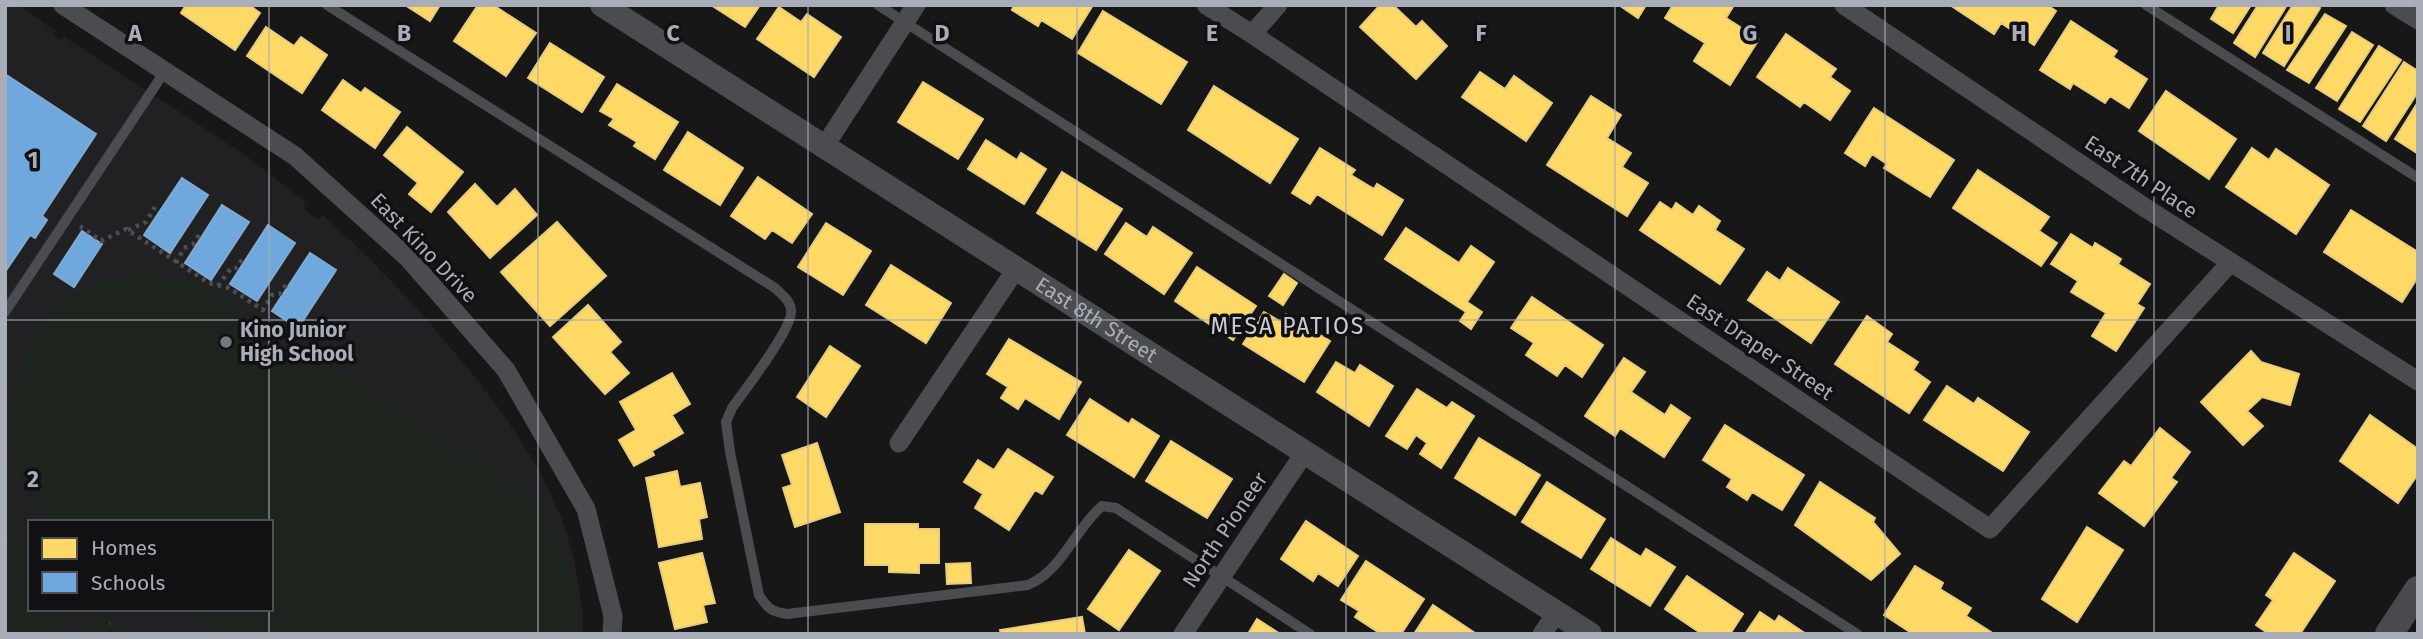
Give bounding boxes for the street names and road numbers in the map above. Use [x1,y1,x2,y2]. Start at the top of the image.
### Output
street label: East 7th Place [2080,130,2202,224]
street label: East Kino Drive [365,188,483,308]
street label: East 8th Street [1031,271,1162,368]
street label: East Draper Street [1681,288,1839,406]
street label: North Pioneer [1177,467,1273,593]

